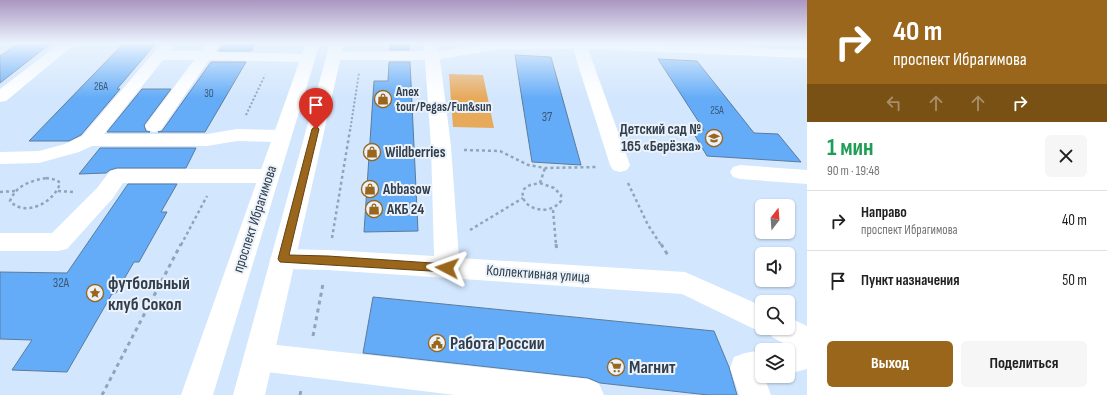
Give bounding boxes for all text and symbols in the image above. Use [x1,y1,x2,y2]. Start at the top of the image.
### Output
text: 40 m [893,15,942,48]
icon: right [827,16,879,68]
text: проспект Ибрагимова [893,49,1027,70]
house number: 26А [94,80,108,93]
place label: Anex tour/Pegas/Fun&sun [395,84,492,115]
house number: 30 [204,87,214,100]
pin [299,88,333,129]
shop icon: Anex tour/Pegas/Fun&sun [373,89,393,109]
icon: left [883,92,905,114]
icon: ahead [925,92,947,114]
icon: ahead [967,92,989,114]
icon: right [1009,92,1031,114]
icon: arrive [305,94,327,116]
house number: 25А [710,104,724,117]
house number: 37 [542,109,553,125]
place label: Детский сад № 165 «Берёзка» [620,120,701,156]
school or university icon: Детский сад № 165 «Берёзка» [704,128,724,148]
text: 1 мин [827,133,874,162]
button: close [1045,135,1087,177]
shop icon: Wildberries [362,142,382,162]
place label: Wildberries [385,143,446,162]
street label: проспект Ибрагимова [229,163,281,275]
text: 90 m · 19:48 [827,163,880,179]
shop icon: Abbasow [360,179,380,199]
place label: Abbasow [382,180,431,199]
shop icon: АКБ 24 [364,199,384,219]
north arrow [755,199,795,239]
map controls [755,199,795,383]
place label: АКБ 24 [386,200,424,219]
text: Направо [861,203,907,222]
icon: right [827,210,849,232]
text: 40 m [1062,211,1087,230]
text: проспект Ибрагимова [861,222,958,238]
position arrow [426,247,468,289]
button: sound [755,247,795,287]
street label: Коллективная улица [486,261,591,287]
icon: arrive [827,270,849,292]
text: Пункт назначения [861,271,959,290]
text: 50 m [1062,271,1087,290]
place label: футбольный клуб Сокол [108,273,190,315]
house number: 32А [53,275,70,291]
place icon: футбольный клуб Сокол [85,283,105,303]
button: search [755,295,795,335]
public building icon: Работа России [427,333,447,353]
place label: Работа России [450,333,545,354]
button: Выход [827,341,953,387]
button: Поделиться [961,341,1087,387]
button: layers [755,343,795,383]
supermarket icon: Магнит [606,357,626,377]
place label: Магнит [629,357,676,378]

